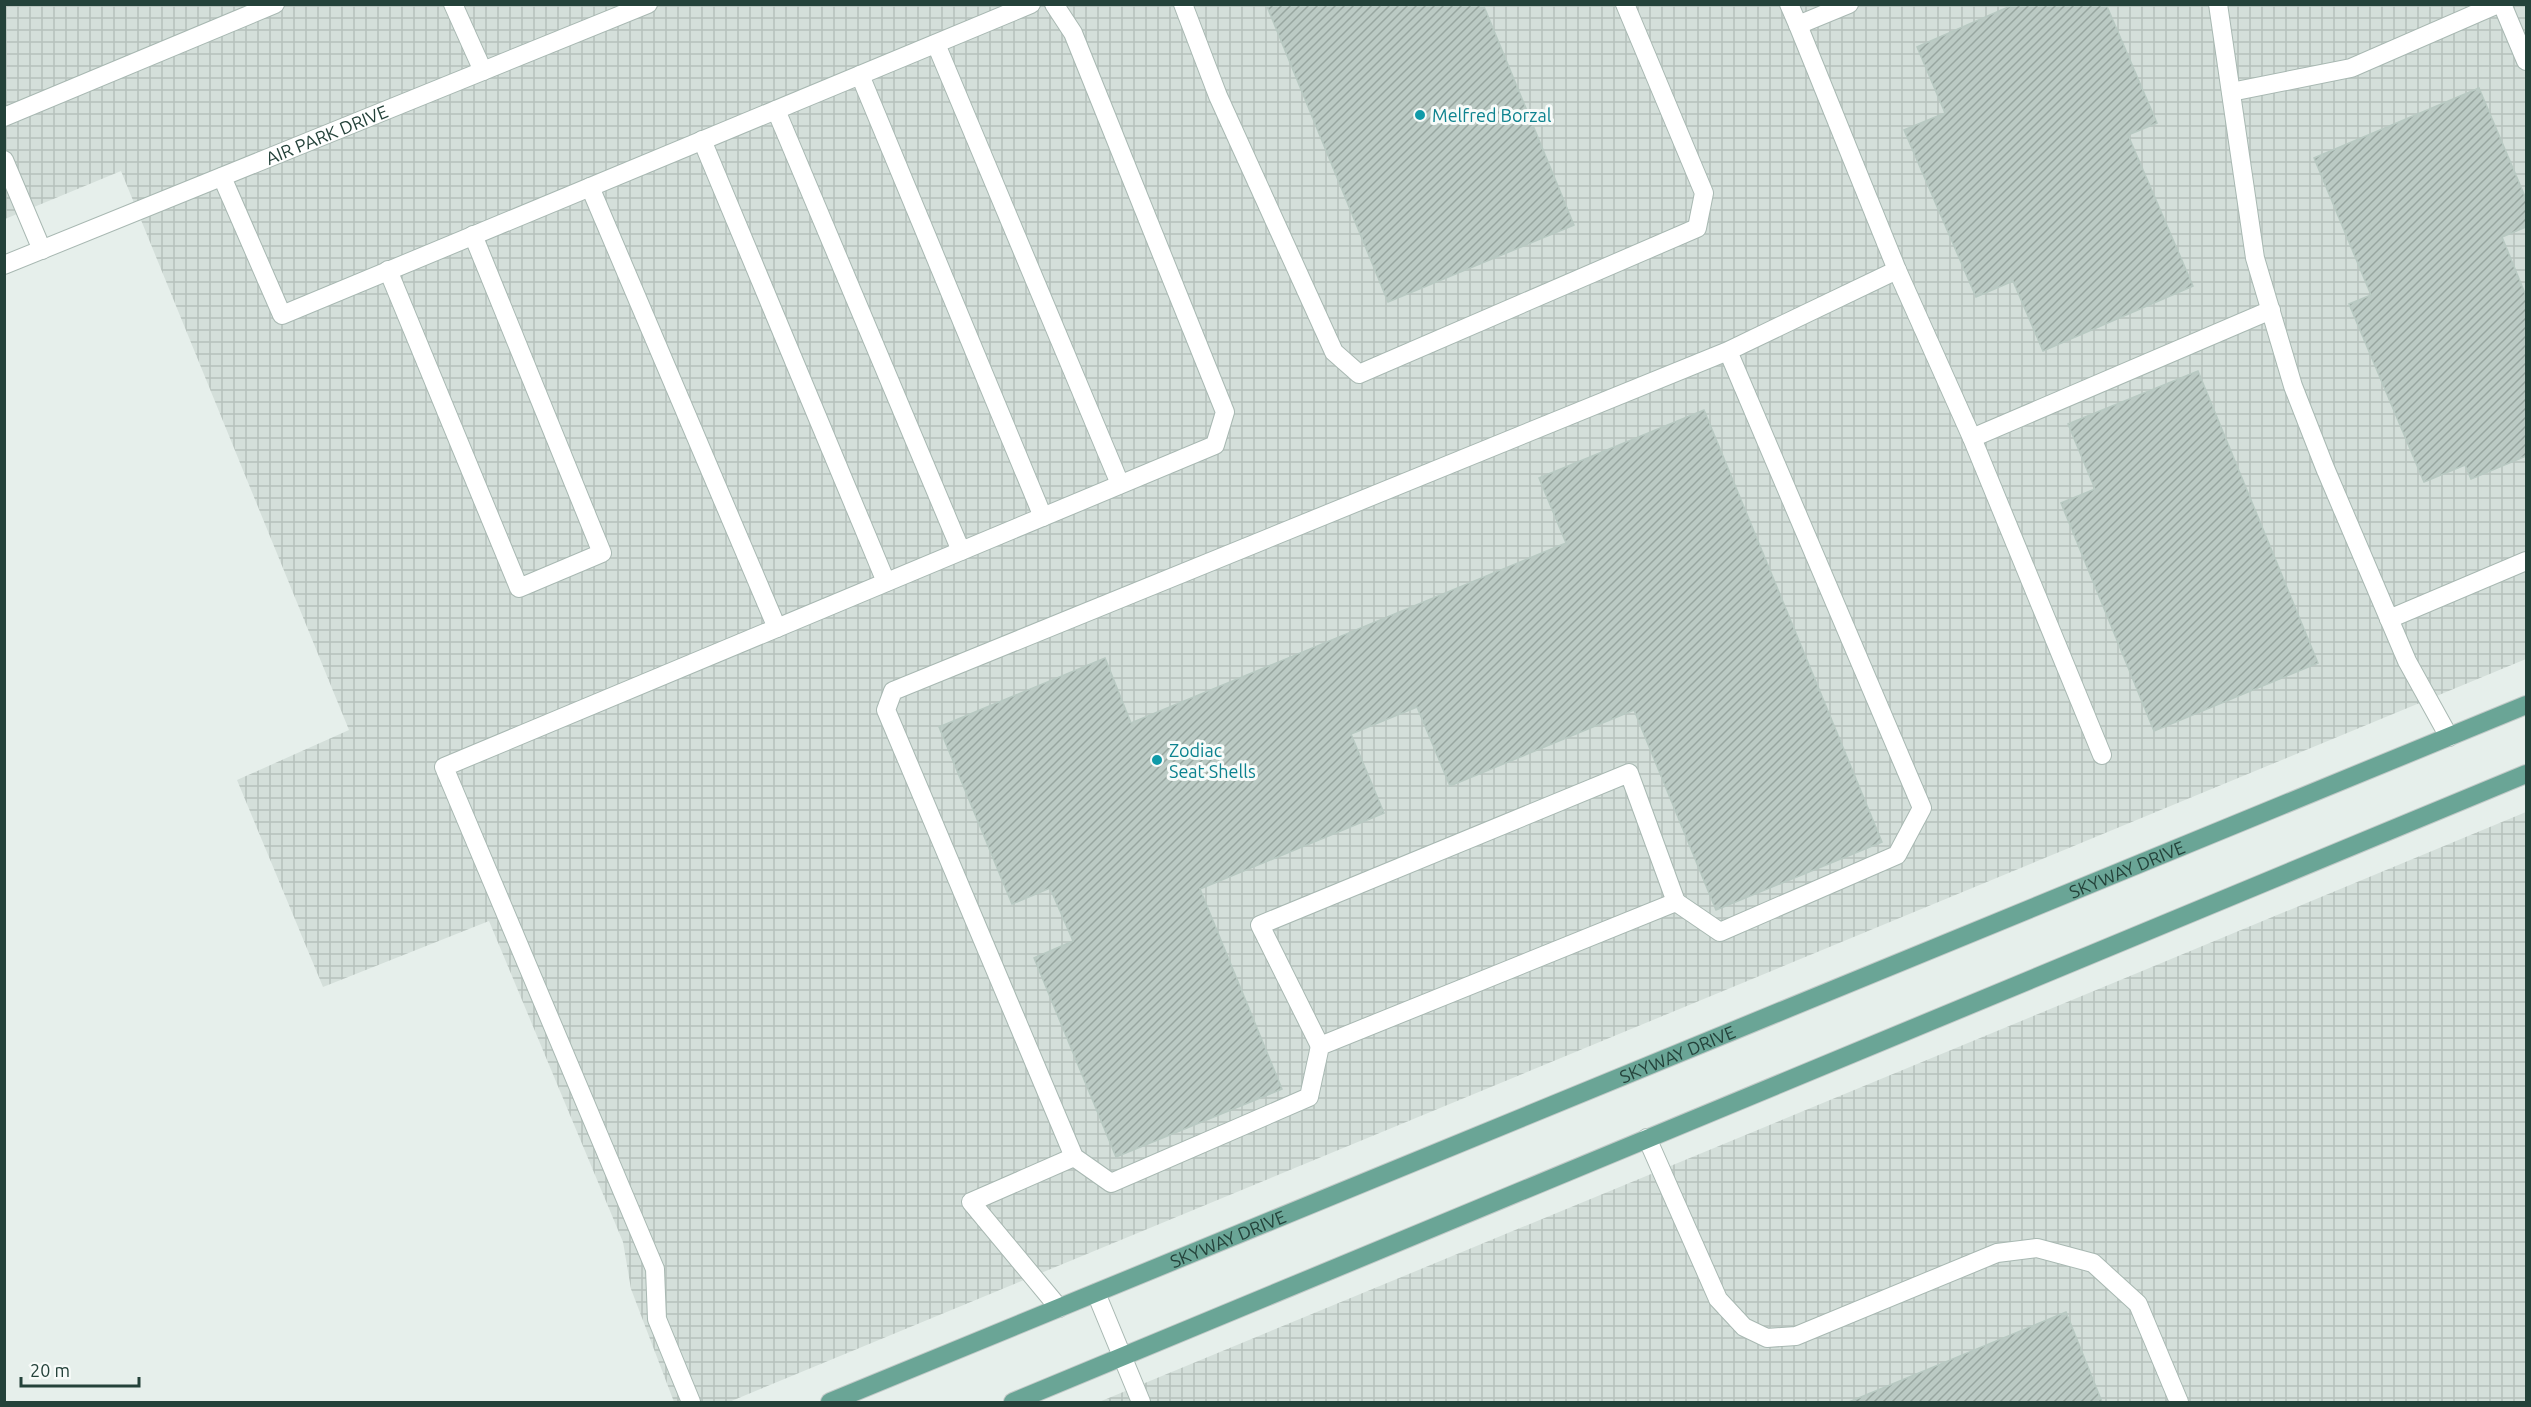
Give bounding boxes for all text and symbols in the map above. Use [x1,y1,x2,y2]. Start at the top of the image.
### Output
street label: AIR PARK DRIVE [263,101,390,168]
place label: Melfred Borzal [1432,105,1552,125]
marker: Melfred Borzal [1413,108,1427,122]
place label: Zodiac Seat Shells [1169,740,1256,781]
marker: Zodiac Seat Shells [1150,753,1164,767]
street label: SKYWAY DRIVE [2066,836,2188,902]
street label: SKYWAY DRIVE [1616,1021,1738,1086]
street label: SKYWAY DRIVE [1167,1206,1289,1271]
scale bar [21,1350,140,1388]
text: 20 m [30,1360,70,1380]

